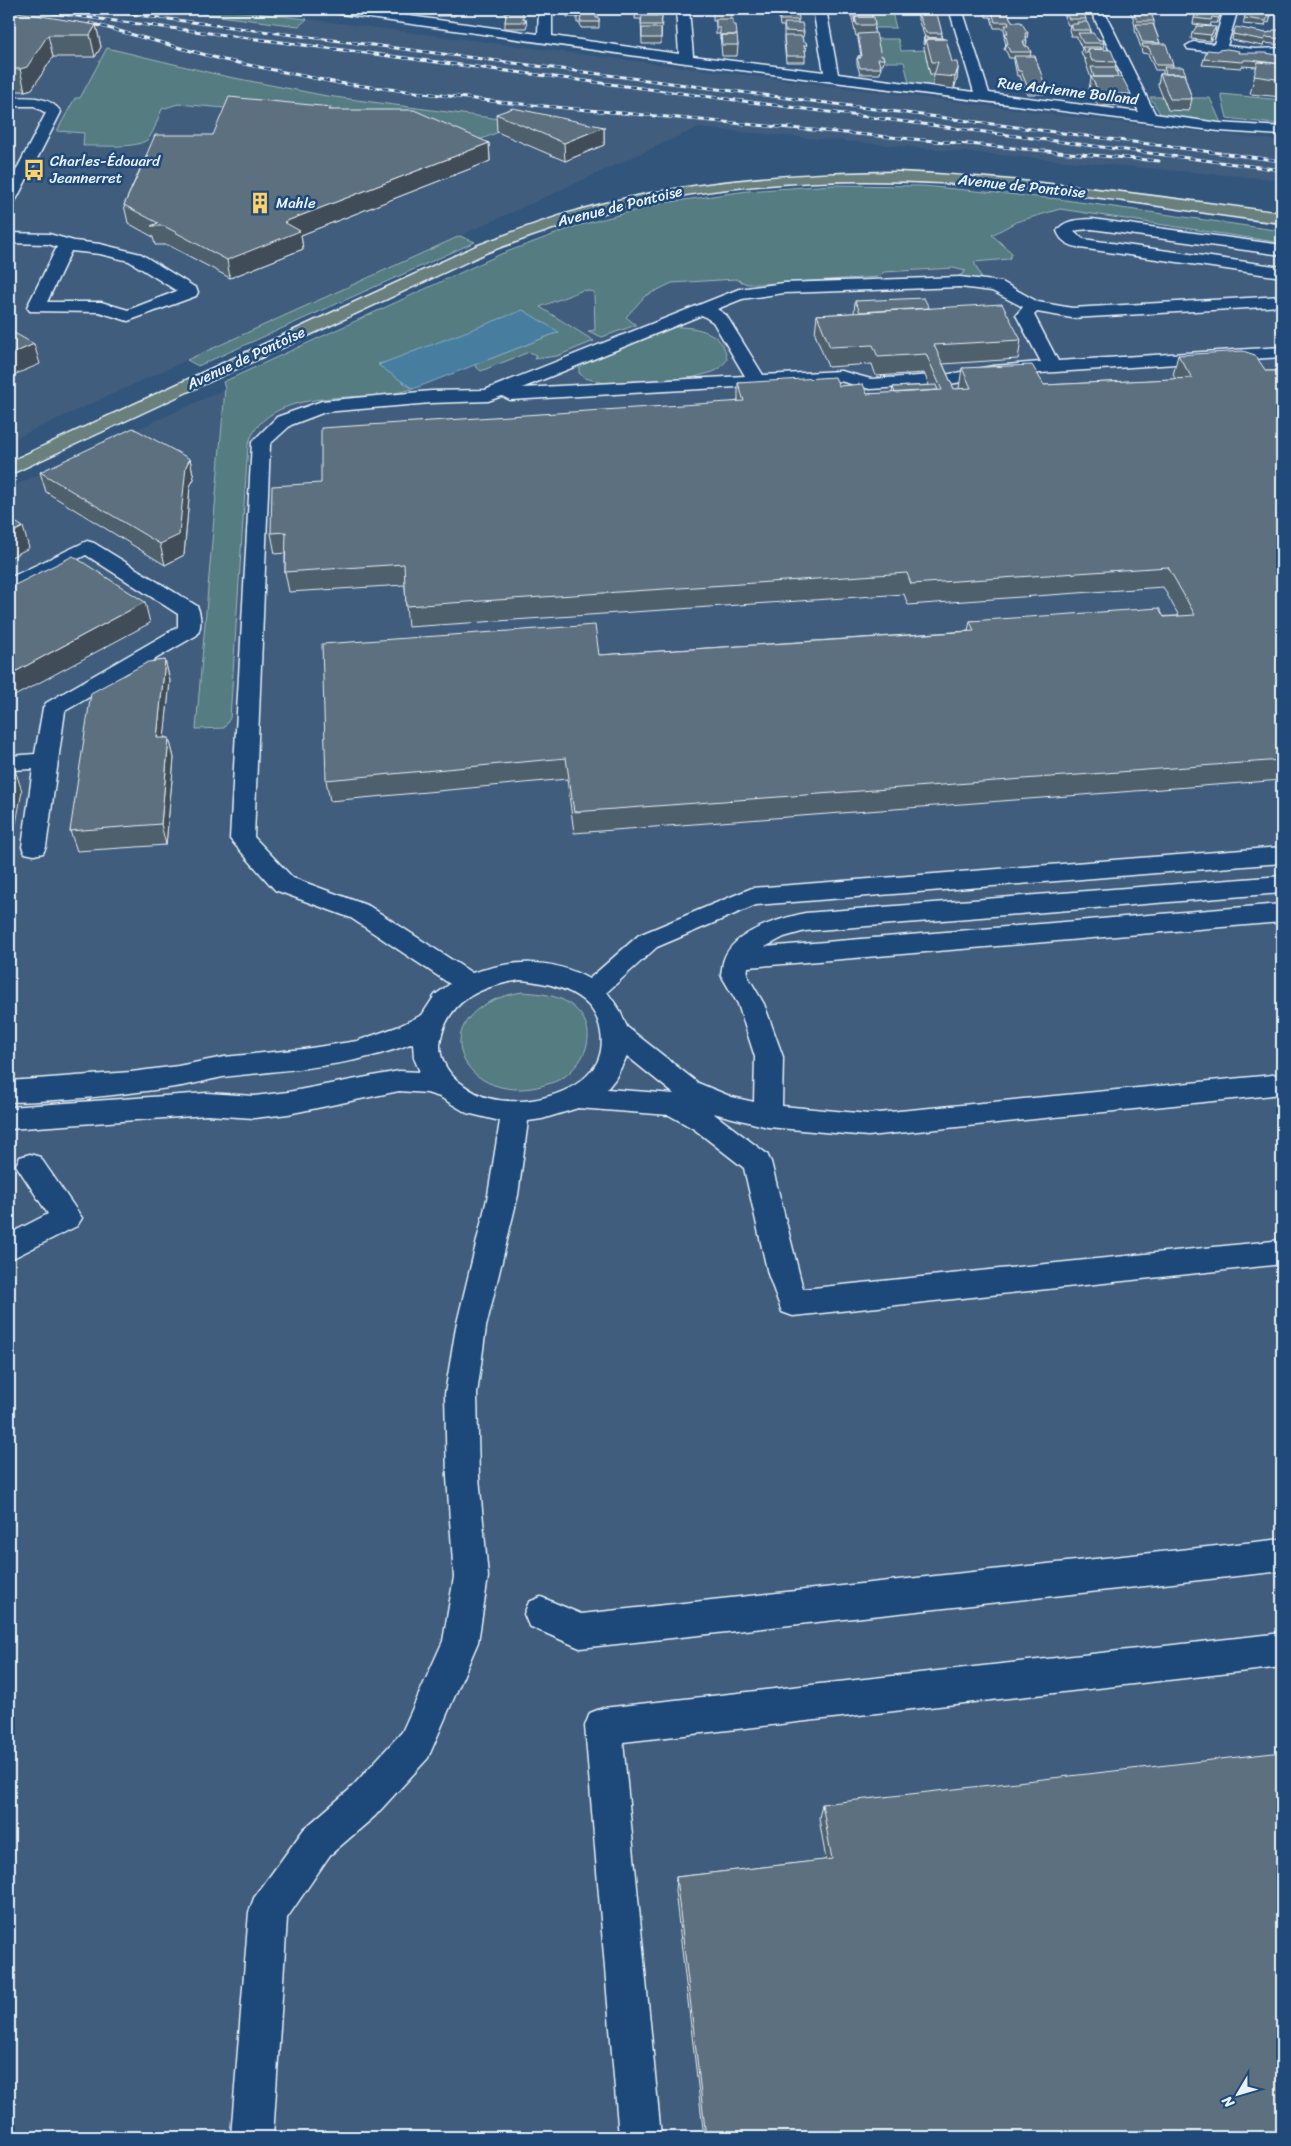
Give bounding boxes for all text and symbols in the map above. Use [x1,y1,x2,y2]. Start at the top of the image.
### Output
street label: Rue Adrienne Bolland [996,69,1141,113]
place label: Charles-Édouard Jeannerret [49,148,161,191]
bus stop icon: Charles-Édouard Jeannerret [21,157,47,183]
street label: Avenue de Pontoise [956,166,1087,206]
street label: Avenue de Pontoise [554,178,686,234]
building icon: Mahle [247,190,273,216]
place label: Mahle [276,190,316,216]
street label: Avenue de Pontoise [182,319,310,397]
north arrow [1214,2068,1264,2118]
text: N [1215,2090,1242,2114]

